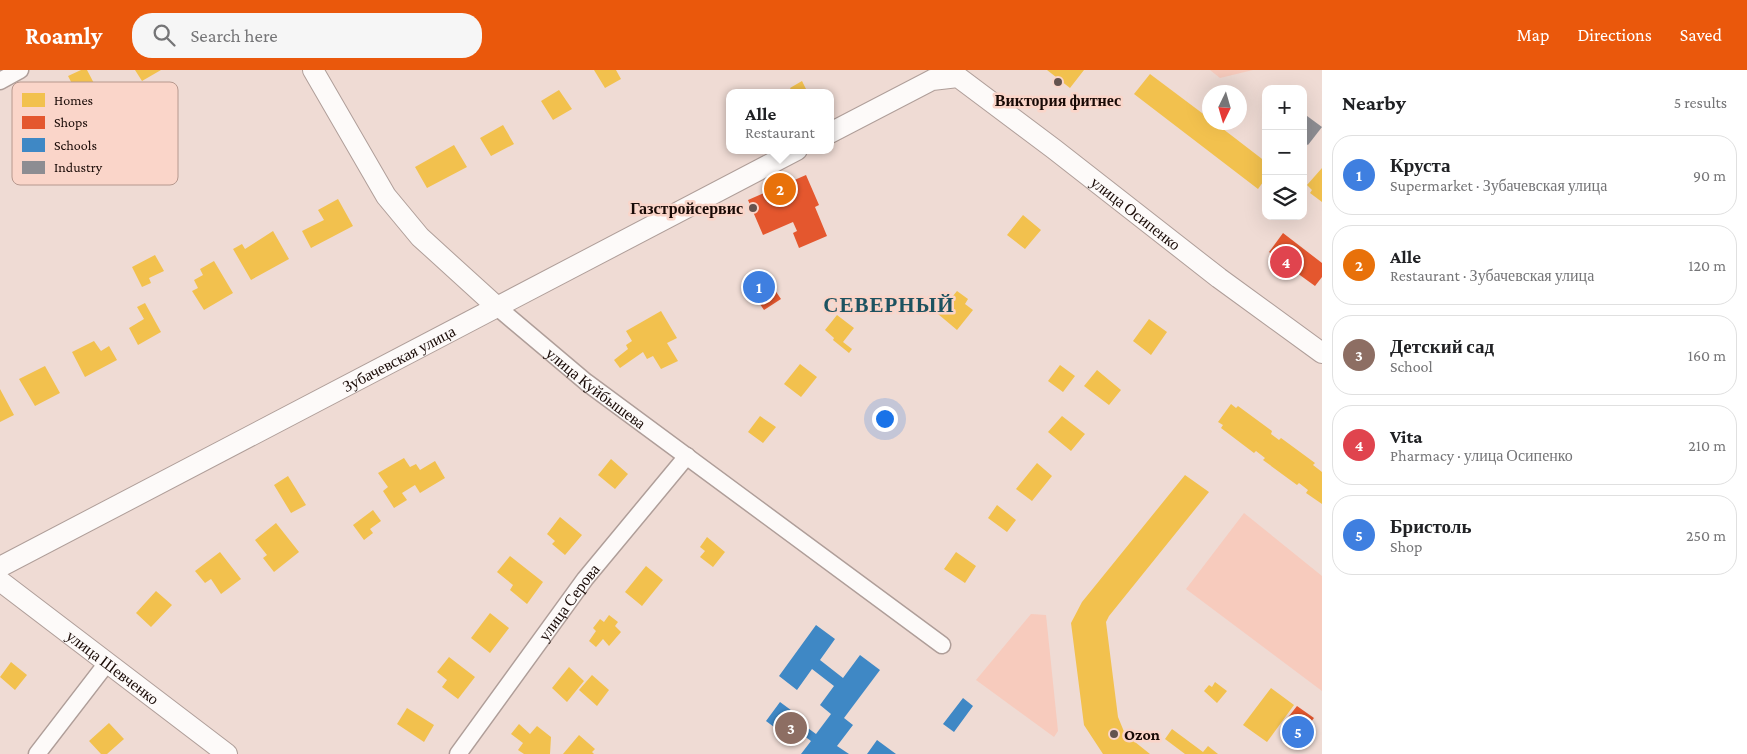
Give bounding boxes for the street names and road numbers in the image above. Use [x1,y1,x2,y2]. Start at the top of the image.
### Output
street label: улица Осипенко [1087,173,1184,253]
street label: Зубачевская улица [340,322,458,395]
street label: улица Куйбышева [542,344,649,432]
street label: улица Серова [535,560,603,644]
street label: улица Шевченко [63,627,162,708]

